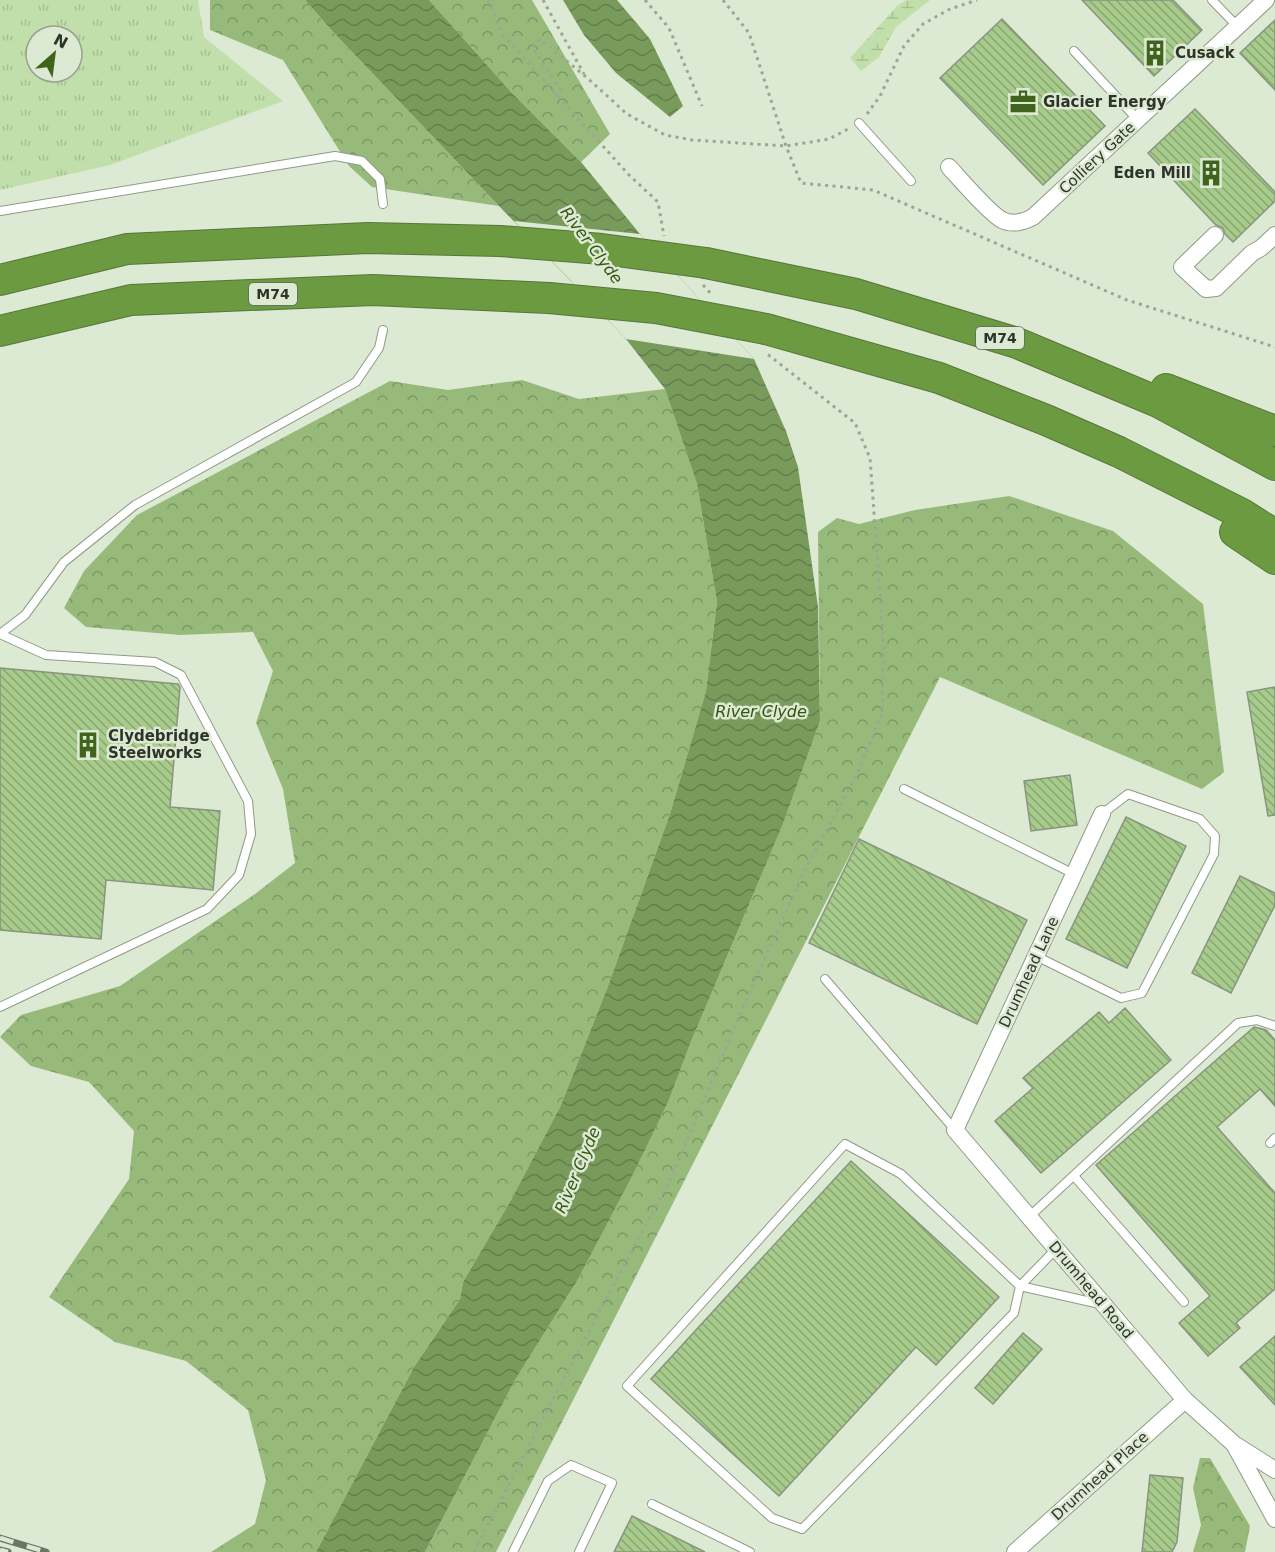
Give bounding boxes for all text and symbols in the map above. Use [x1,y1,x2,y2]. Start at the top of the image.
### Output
north arrow [24,24,84,84]
text: N [50,30,71,53]
building icon: Cusack [1140,38,1170,68]
place label: Cusack [1175,44,1236,62]
office icon: Glacier Energy [1008,87,1038,117]
place label: Glacier Energy [1043,93,1167,111]
street label: Colliery Gate [1055,118,1139,198]
building icon: Eden Mill [1196,158,1226,188]
place label: Eden Mill [1114,164,1191,182]
water label: River Clyde [556,203,627,288]
road number: M74 [249,283,297,305]
road number: M74 [976,327,1024,349]
water label: River Clyde [715,702,807,721]
place label: Clydebridge Steelworks [108,727,210,762]
building icon: Clydebridge Steelworks [73,730,103,760]
street label: Drumhead Lane [995,914,1063,1030]
water label: River Clyde [551,1124,604,1216]
street label: Drumhead Road [1045,1238,1137,1342]
street label: Drumhead Place [1048,1428,1152,1524]

